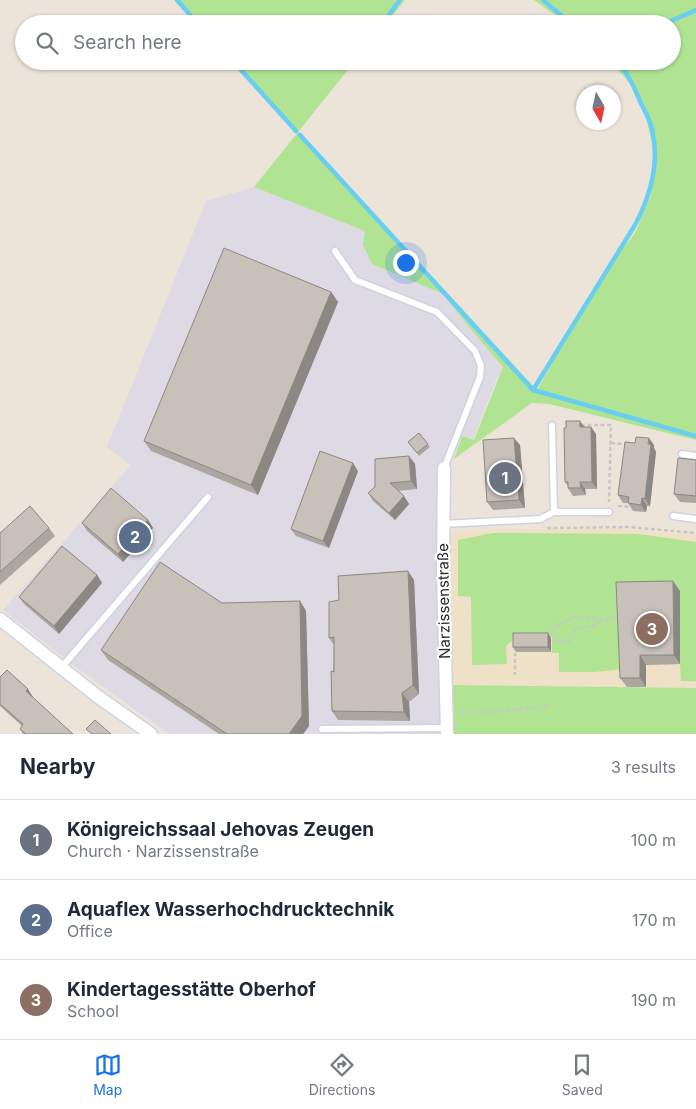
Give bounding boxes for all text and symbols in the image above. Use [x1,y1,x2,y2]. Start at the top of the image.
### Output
search box [15,15,681,70]
icon: search [33,29,61,57]
text: Search here [73,31,182,54]
north arrow [576,85,621,130]
your location [393,250,419,276]
pin: 1 [489,459,521,497]
pin: 2 [119,518,151,556]
street label: Narzissenstraße [433,543,454,659]
pin: 3 [636,610,668,648]
text: Nearby [20,754,95,779]
text: 3 results [611,757,676,777]
text: Königreichssaal Jehovas Zeugen [67,818,374,841]
text: 1 [33,830,39,850]
text: 100 m [631,830,676,850]
text: Church · Narzissenstraße [67,841,259,861]
text: Aquaflex Wasserhochdrucktechnik [67,898,394,921]
text: 2 [31,910,41,930]
text: 170 m [632,910,676,930]
text: Office [67,921,113,941]
text: Kindertagesstätte Oberhof [67,978,316,1001]
text: 3 [31,990,41,1010]
text: 190 m [631,990,676,1010]
text: School [67,1001,119,1021]
tab: Map [93,1051,122,1098]
tab: Directions [309,1051,375,1098]
tab: Saved [562,1051,603,1098]

